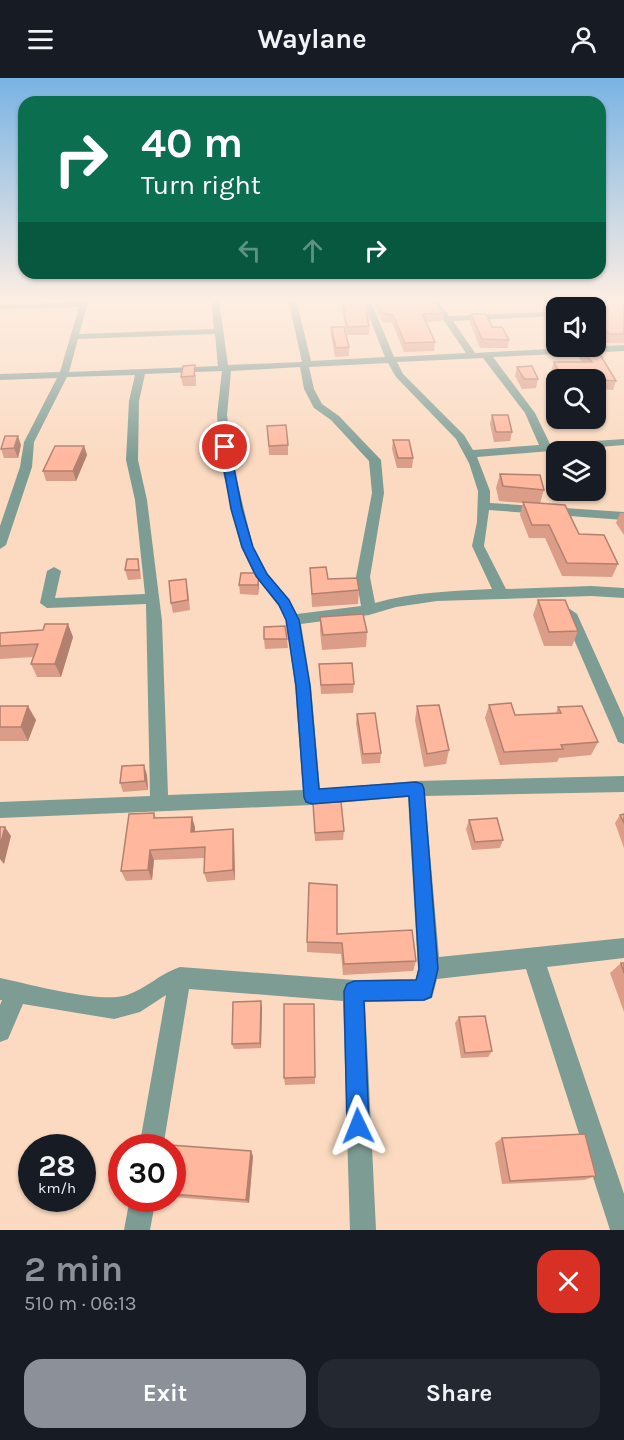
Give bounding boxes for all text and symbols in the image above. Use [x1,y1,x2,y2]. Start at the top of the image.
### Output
icon: menu [24,23,57,56]
text: Waylane [257,23,367,55]
icon: person [567,23,600,56]
text: 40 m [141,118,243,168]
icon: right [42,120,120,198]
text: Turn right [141,169,261,201]
icon: left [233,234,266,267]
icon: ahead [296,234,329,267]
icon: right [359,234,392,267]
map controls [546,297,606,501]
button: sound [546,297,606,357]
button: search [546,369,606,429]
pin [199,421,250,472]
icon: arrive [208,430,241,463]
button: layers [546,441,606,501]
position arrow [326,1094,390,1158]
speed limit sign: 30 [108,1134,186,1212]
text: 28 [38,1148,76,1184]
text: km/h [38,1179,76,1197]
text: 2 min [24,1248,123,1290]
button: close [537,1250,600,1313]
text: 510 m · 06:13 [24,1292,137,1315]
button: Exit [24,1359,306,1428]
button: Share [318,1359,600,1428]

